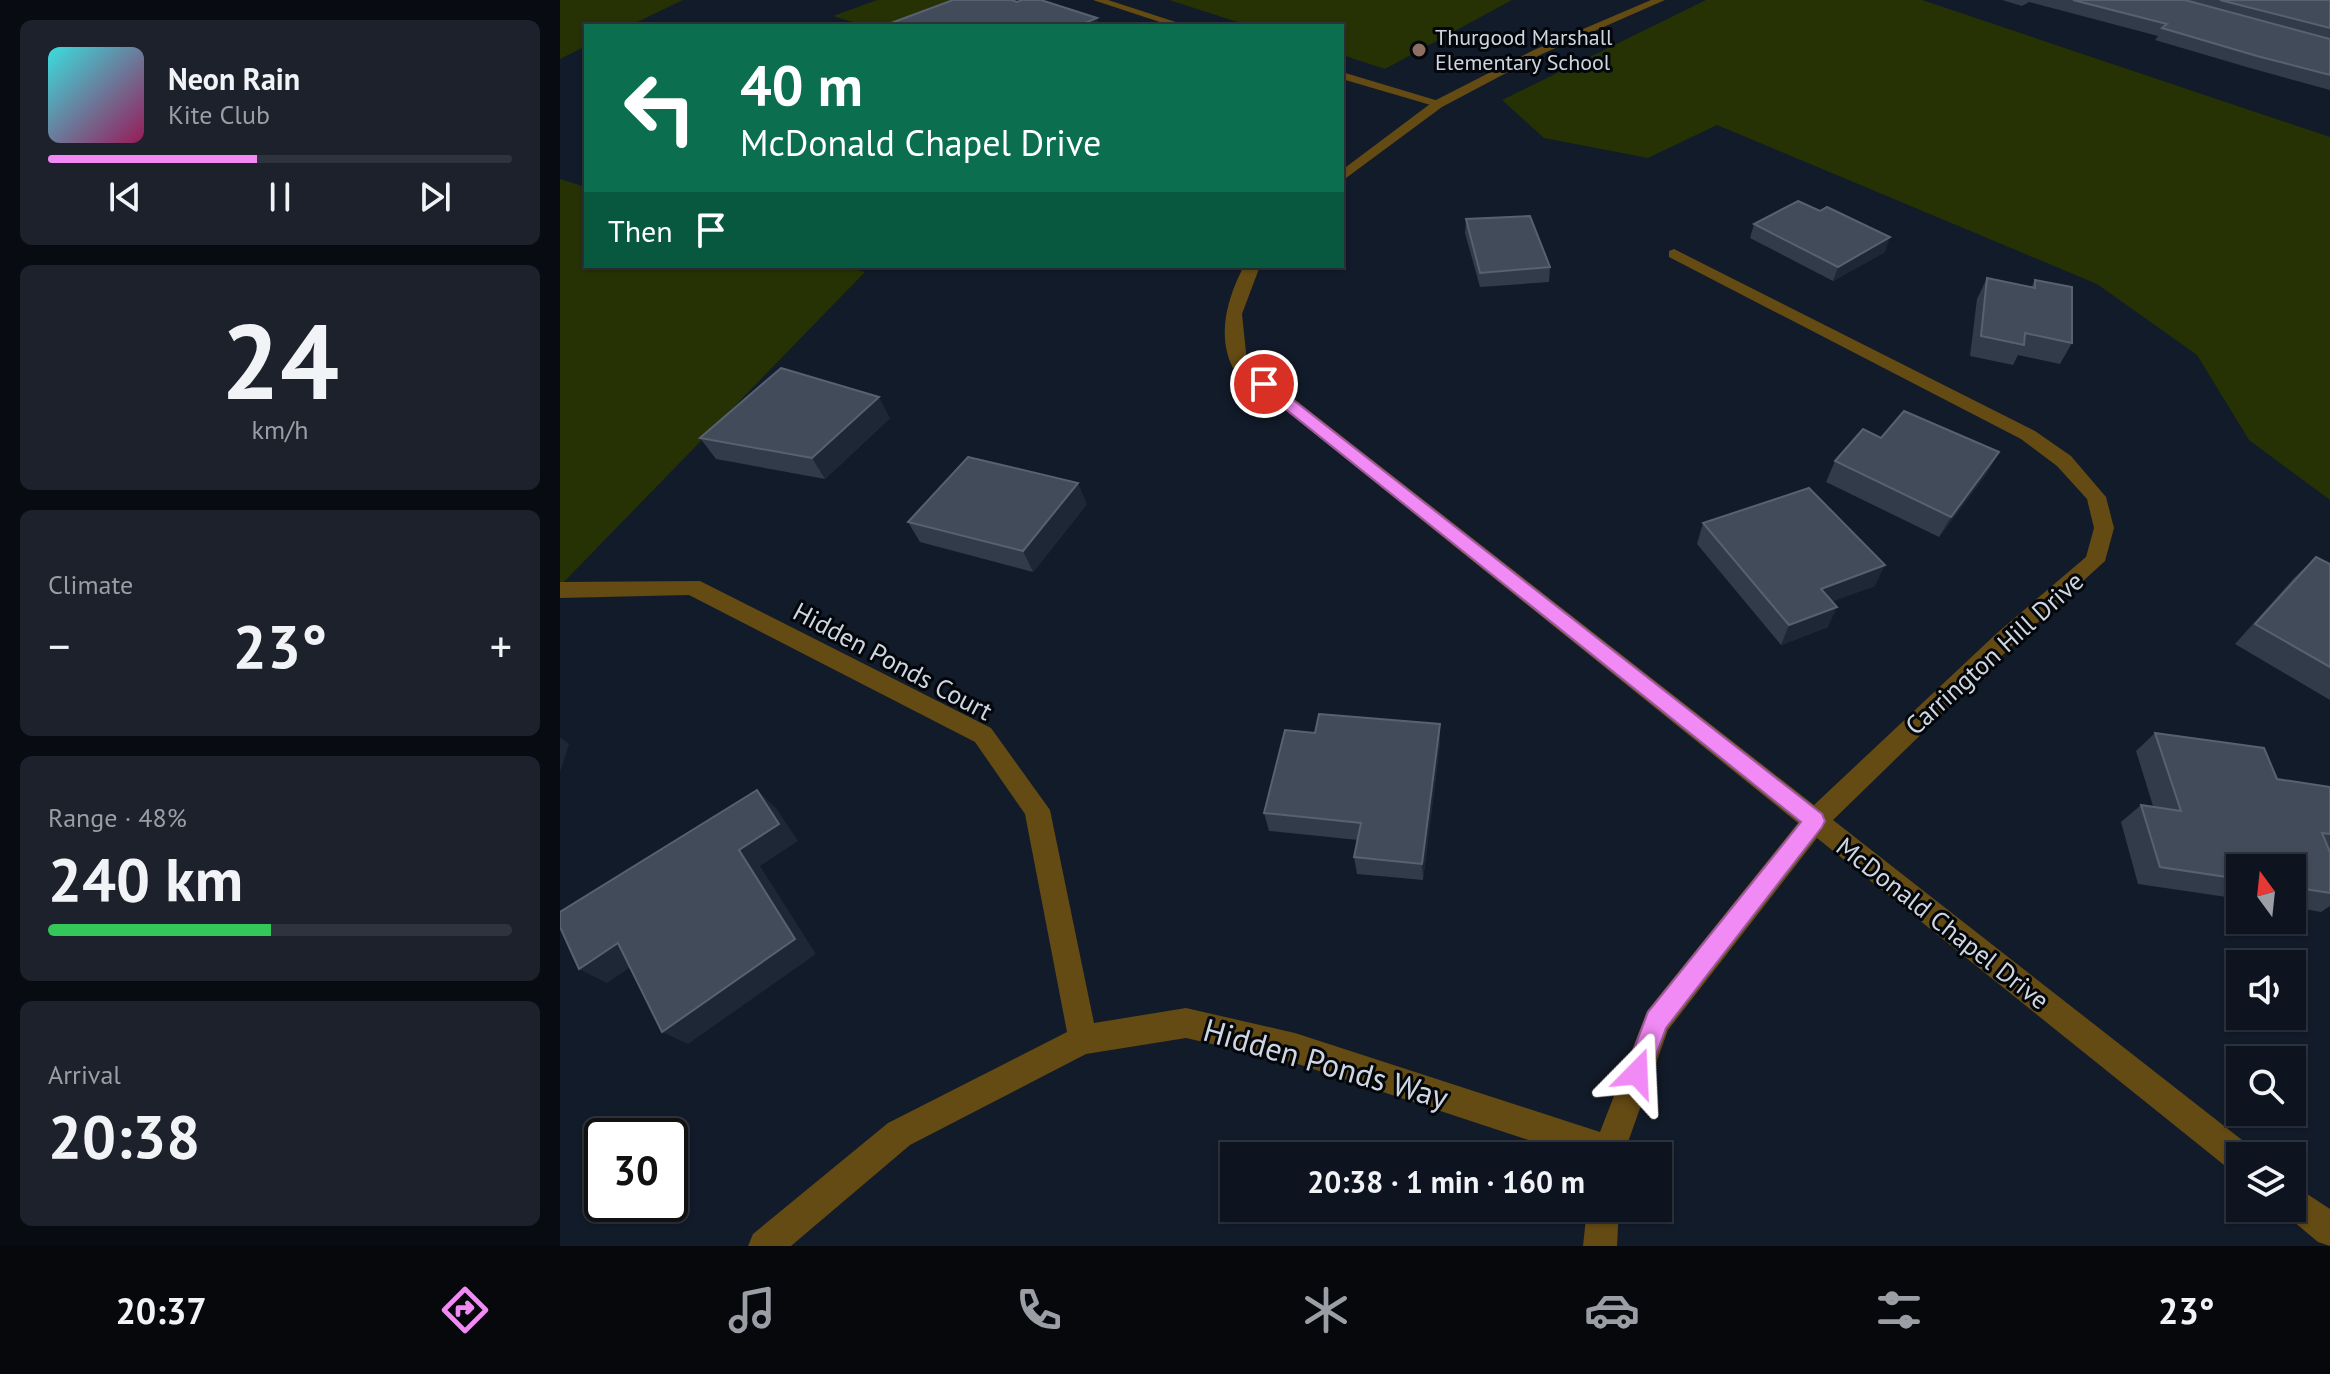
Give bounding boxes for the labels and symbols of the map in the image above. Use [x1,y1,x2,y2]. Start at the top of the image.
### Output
place label: Thurgood Marshall Elementary School [1435,23,1613,76]
marker: Thurgood Marshall Elementary School [1410,41,1428,59]
pin [1230,350,1298,418]
street label: Carrington Hill Drive [1898,564,2090,742]
street label: Hidden Ponds Court [788,595,998,727]
street label: McDonald Chapel Drive [1830,830,2056,1016]
north arrow [2226,854,2306,934]
street label: Hidden Ponds Way [1199,1008,1453,1118]
position arrow [1595,1031,1679,1115]
speed limit sign: 30 [584,1118,688,1222]

